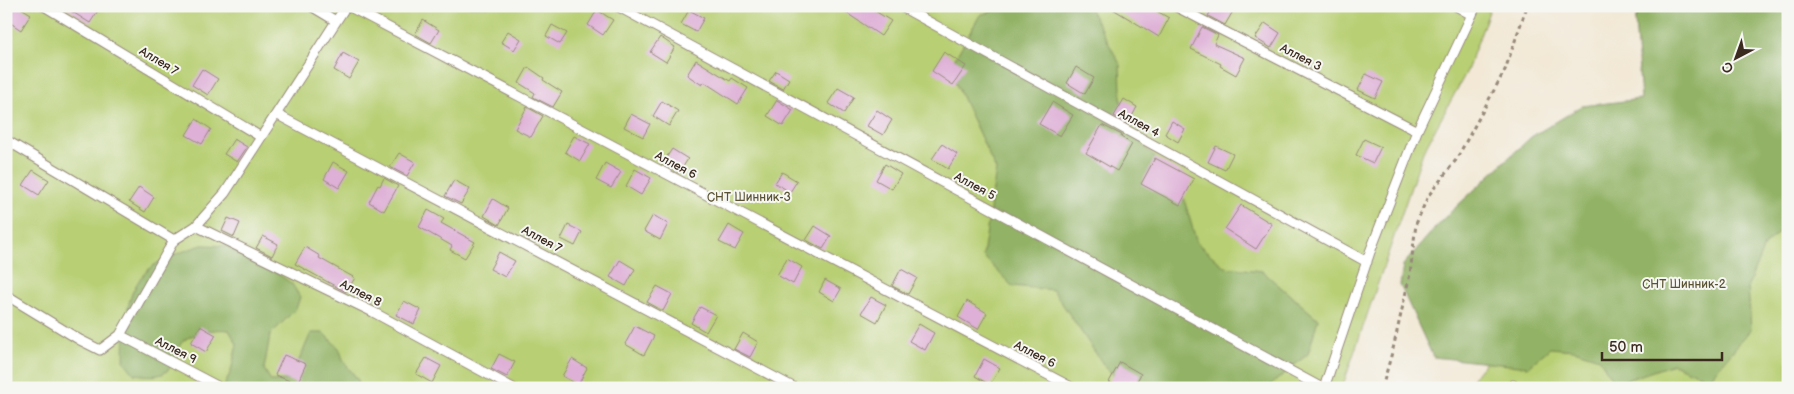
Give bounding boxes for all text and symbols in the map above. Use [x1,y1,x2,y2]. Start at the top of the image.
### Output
north arrow [1712,32,1762,82]
street label: Аллея 3 [1276,40,1324,74]
street label: Аллея 7 [136,43,181,79]
text: С [1718,58,1737,77]
street label: Аллея 4 [1115,106,1163,141]
street label: Аллея 6 [652,148,699,183]
street label: Аллея 5 [951,169,998,204]
park label: СНТ Шинник-3 [707,190,791,205]
street label: Аллея 7 [518,222,564,256]
street label: Аллея 8 [337,276,384,310]
park label: СНТ Шинник-2 [1642,277,1726,292]
scale bar [1602,329,1722,361]
street label: Аллея 9 [152,333,199,367]
street label: Аллея 6 [1011,337,1058,371]
text: 50 m [1609,338,1643,357]

